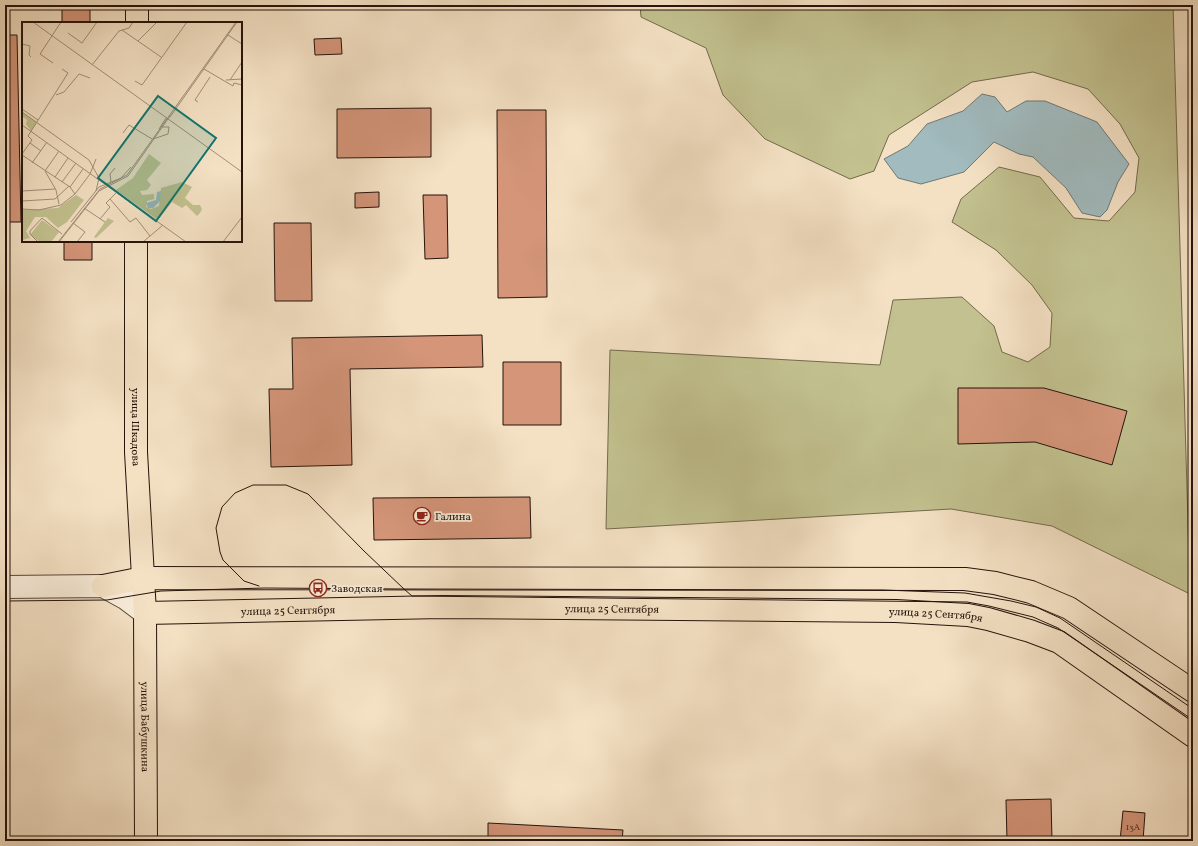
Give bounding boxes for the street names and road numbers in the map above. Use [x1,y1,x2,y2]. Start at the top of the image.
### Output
street label: улица Шкадова [127,388,143,467]
street label: улица 25 Сентября [565,602,659,618]
street label: улица 25 Сентября [241,603,336,620]
street label: улица 25 Сентября [889,605,984,627]
street label: улица Бабушкина [136,681,152,773]

